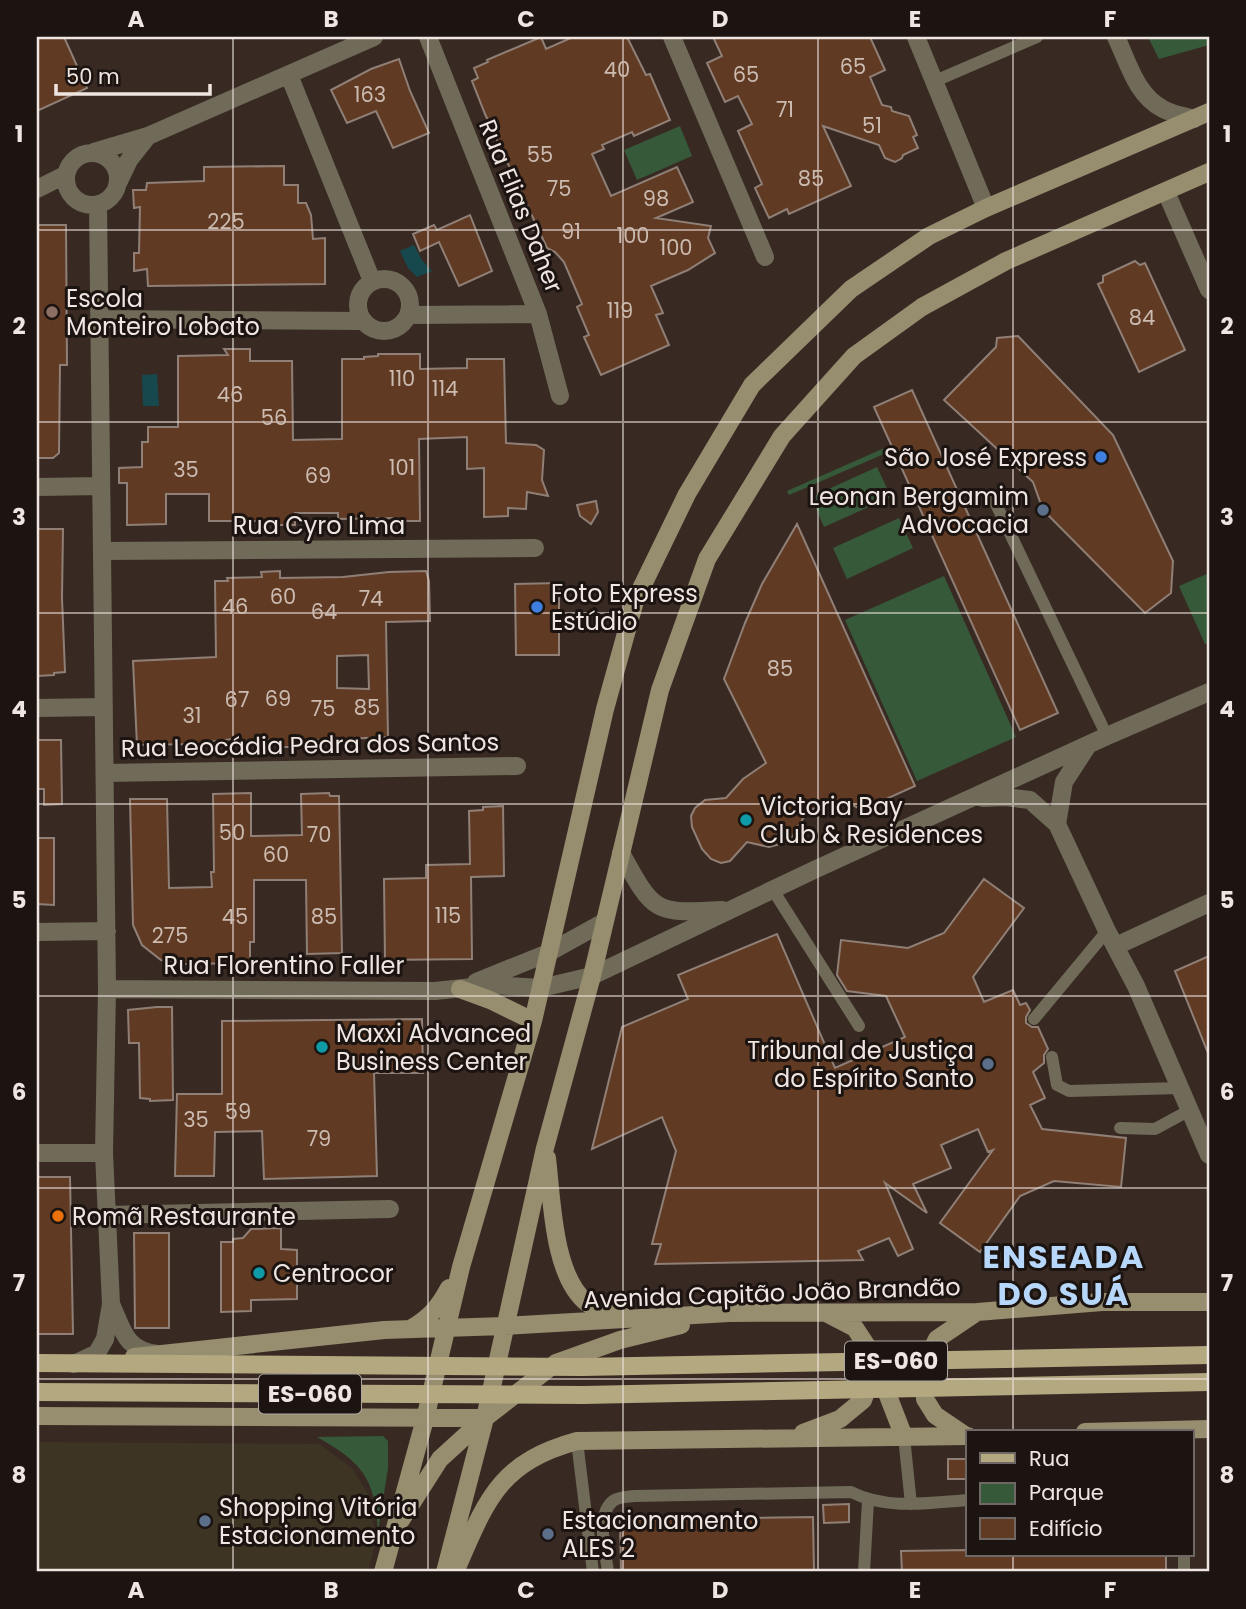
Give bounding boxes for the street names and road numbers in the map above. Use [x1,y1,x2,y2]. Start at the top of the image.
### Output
street label: Rua Elias Daher [471,114,571,298]
street label: Rua Cyro Lima [233,509,405,542]
street label: Rua Leocádia Pedra dos Santos [121,725,499,765]
street label: Rua Florentino Faller [164,949,404,982]
street label: Avenida Capitão João Brandão [583,1270,961,1316]
road number: ES-060 [845,1342,947,1380]
road number: ES-060 [259,1374,361,1414]

